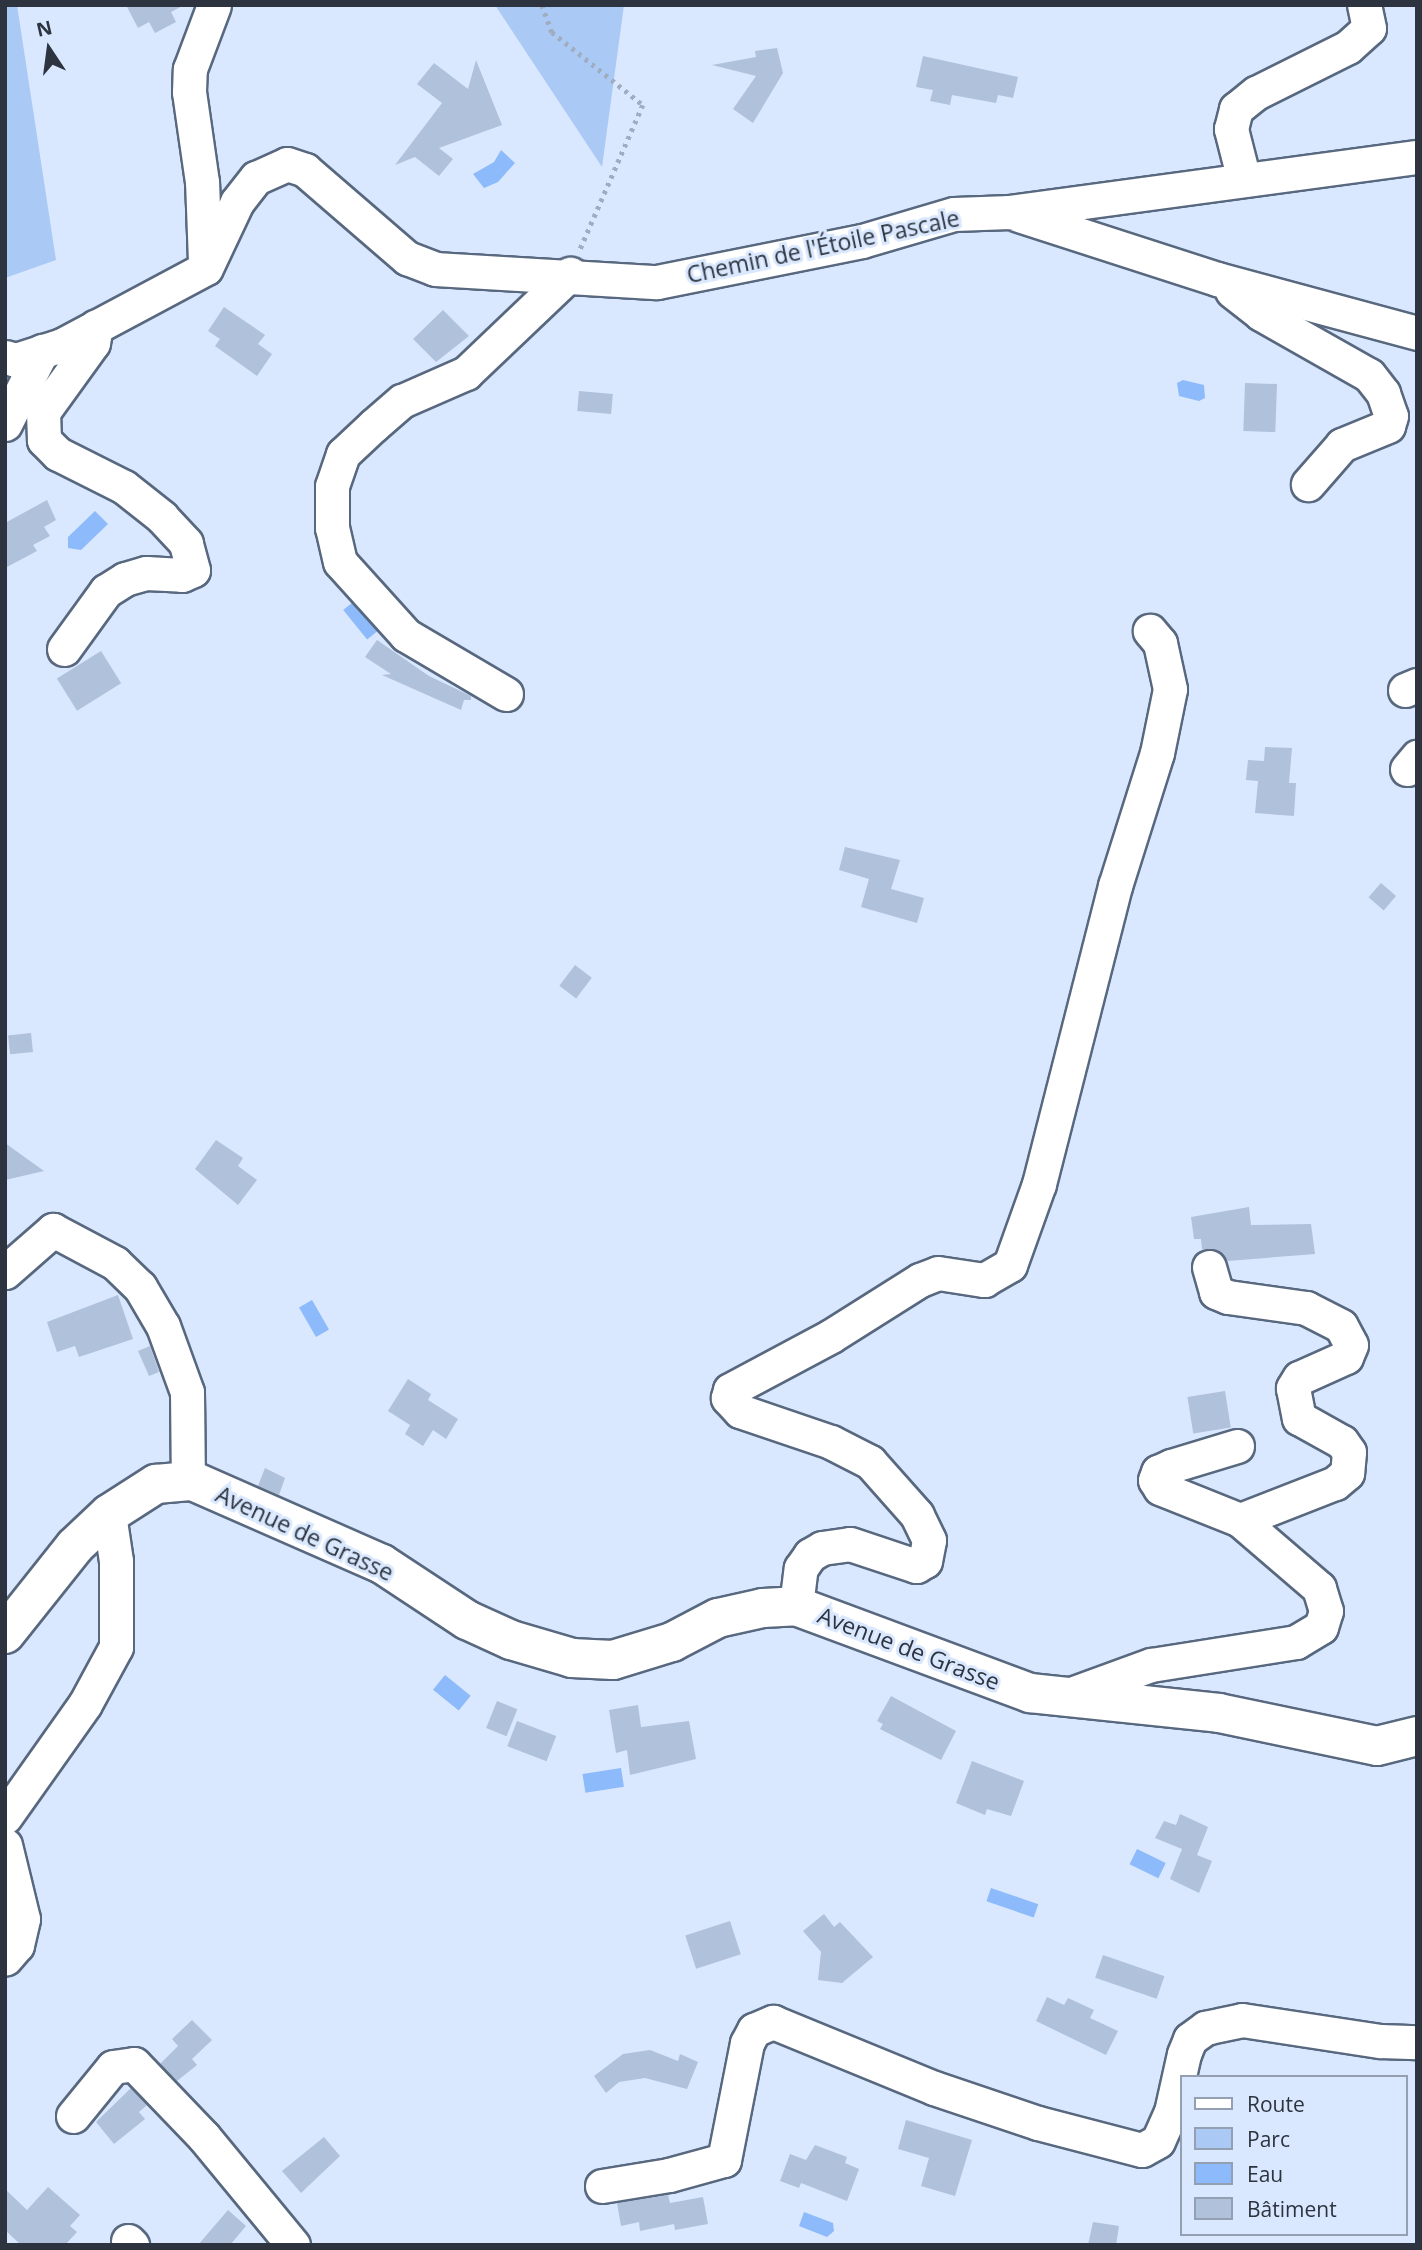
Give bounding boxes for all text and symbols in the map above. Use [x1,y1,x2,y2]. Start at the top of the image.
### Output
north arrow [14,14,84,84]
text: N [34,14,55,43]
street label: Chemin de l'Étoile Pascale [684,204,962,288]
street label: Avenue de Grasse [212,1480,398,1586]
street label: Avenue de Grasse [814,1601,1004,1695]
legend [1180,2075,1408,2236]
text: Route [1247,2090,1305,2118]
text: Parc [1247,2125,1290,2153]
text: Eau [1247,2160,1283,2188]
text: Bâtiment [1247,2195,1337,2223]

